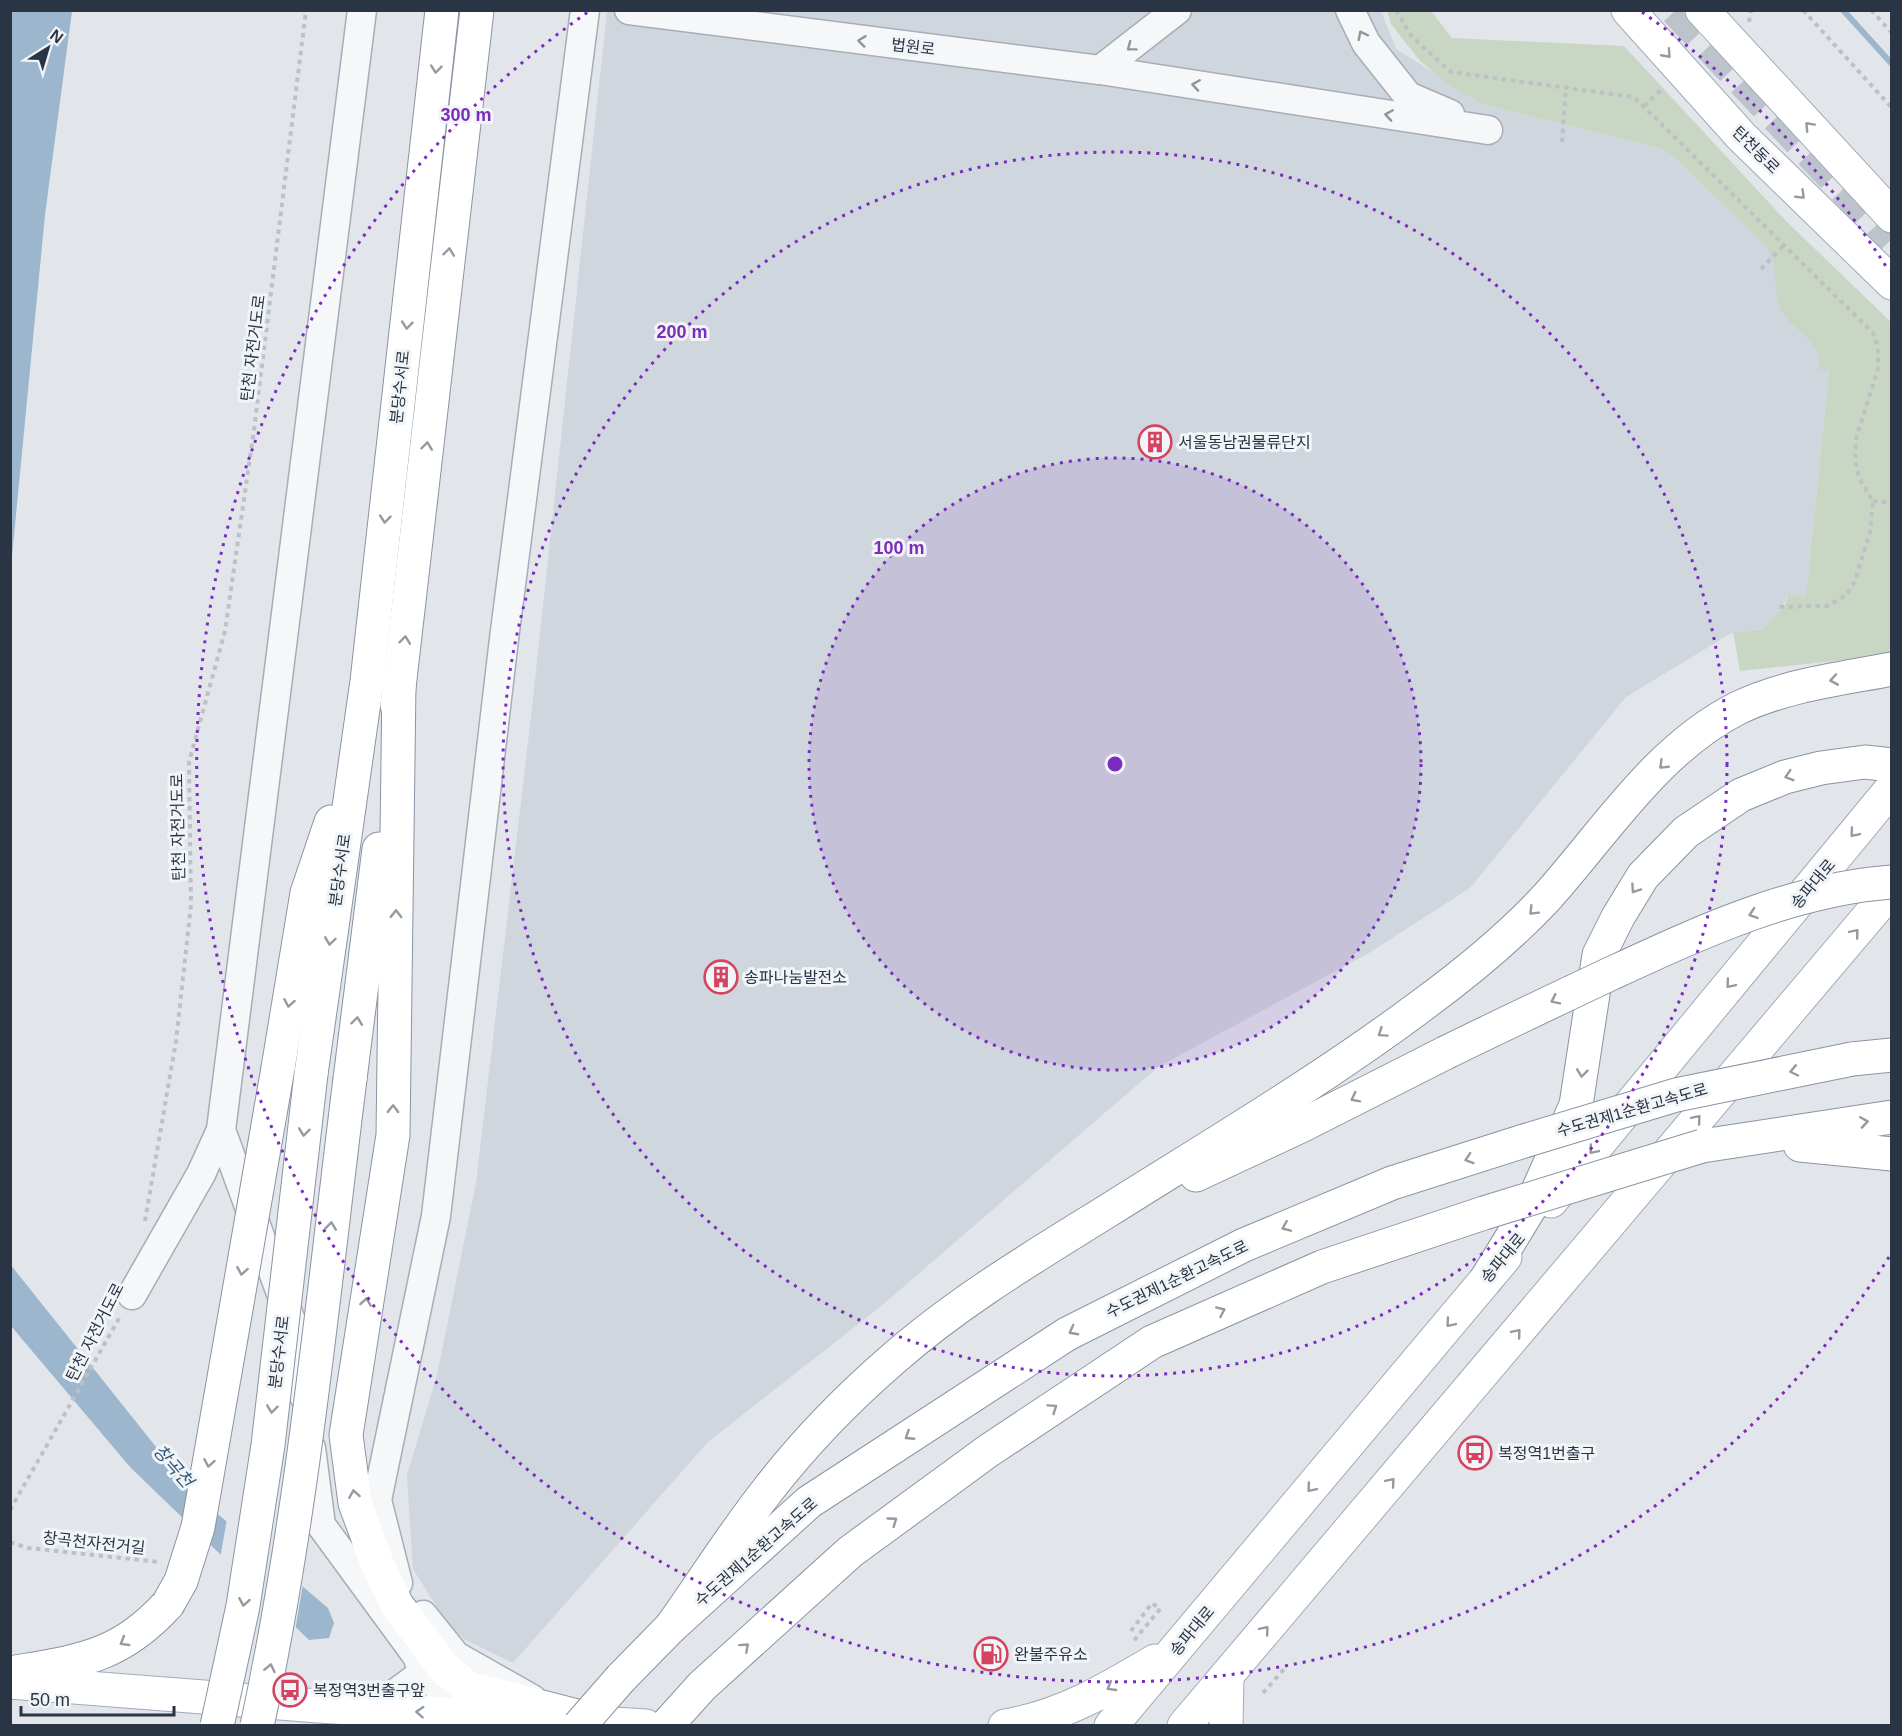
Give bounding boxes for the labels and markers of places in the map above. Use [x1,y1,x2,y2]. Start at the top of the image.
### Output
building icon: 서울동남권물류단지 [1137,424,1173,460]
place label: 서울동남권물류단지 [1178,434,1310,451]
centre of rings [1105,754,1125,774]
building icon: 송파나눔발전소 [703,959,739,995]
place label: 송파나눔발전소 [744,969,847,986]
bus stop icon: 복정역1번출구 [1457,1435,1493,1471]
place label: 복정역1번출구 [1498,1445,1595,1462]
fuel station icon: 완불주유소 [973,1636,1009,1672]
place label: 완불주유소 [1014,1646,1088,1663]
bus stop icon: 복정역3번출구앞 [272,1672,308,1708]
place label: 복정역3번출구앞 [313,1682,425,1699]

